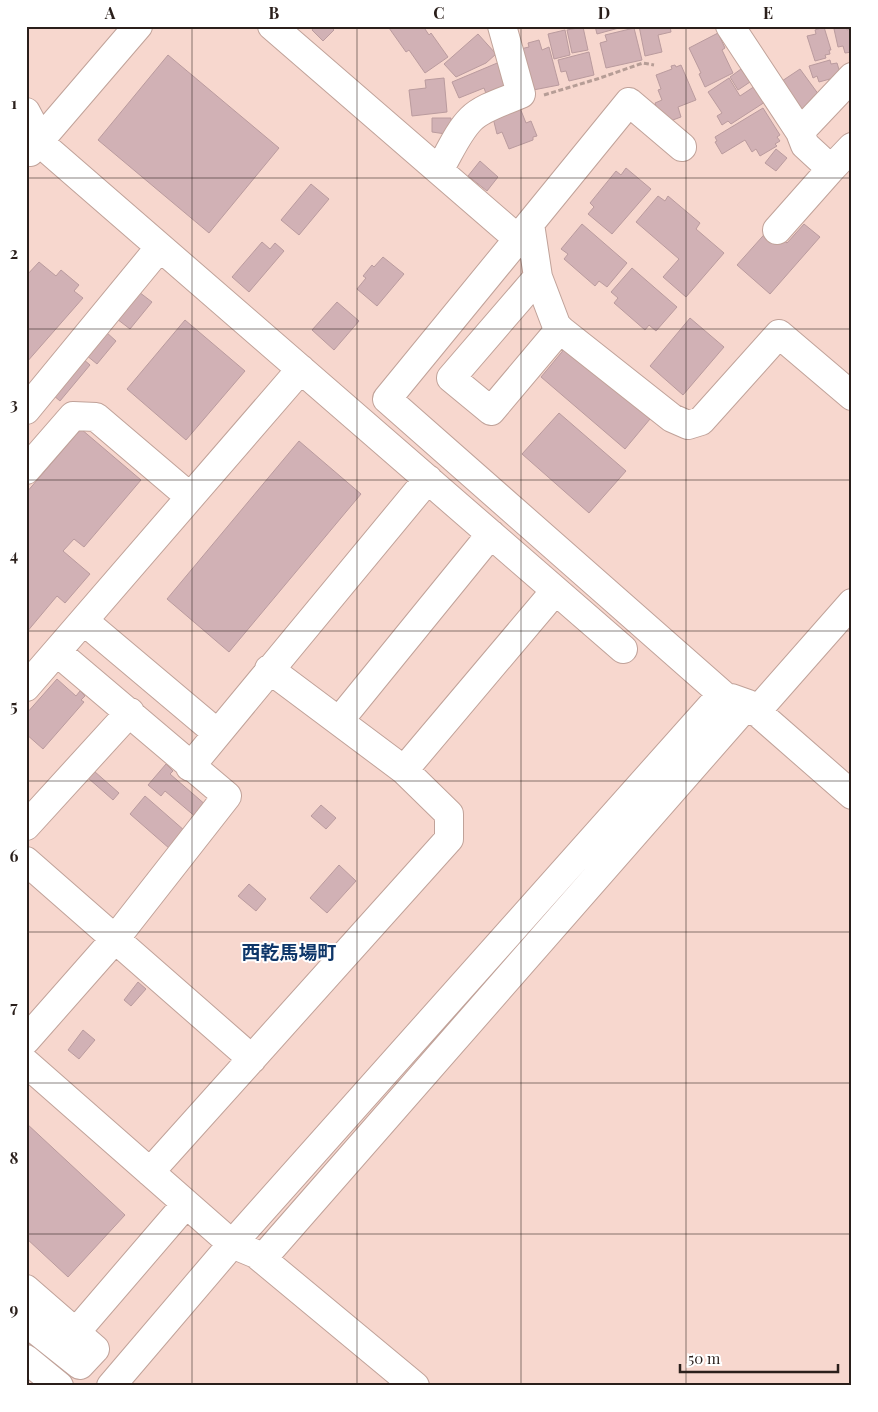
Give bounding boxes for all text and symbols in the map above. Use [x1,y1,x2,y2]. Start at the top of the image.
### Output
text: A [104,2,116,23]
text: B [269,2,280,23]
text: C [433,2,445,23]
text: D [598,2,610,23]
text: E [763,2,773,23]
text: 1 [11,92,17,113]
text: 2 [10,242,18,263]
text: 3 [10,393,18,414]
text: 4 [10,544,18,565]
text: 5 [10,695,18,716]
text: 6 [10,845,19,866]
district label: 西乾馬場町 [241,938,337,964]
text: 7 [10,996,18,1017]
text: 8 [10,1147,19,1168]
text: 9 [10,1298,19,1319]
scale bar [680,1342,838,1374]
text: 50 m [688,1348,721,1368]

